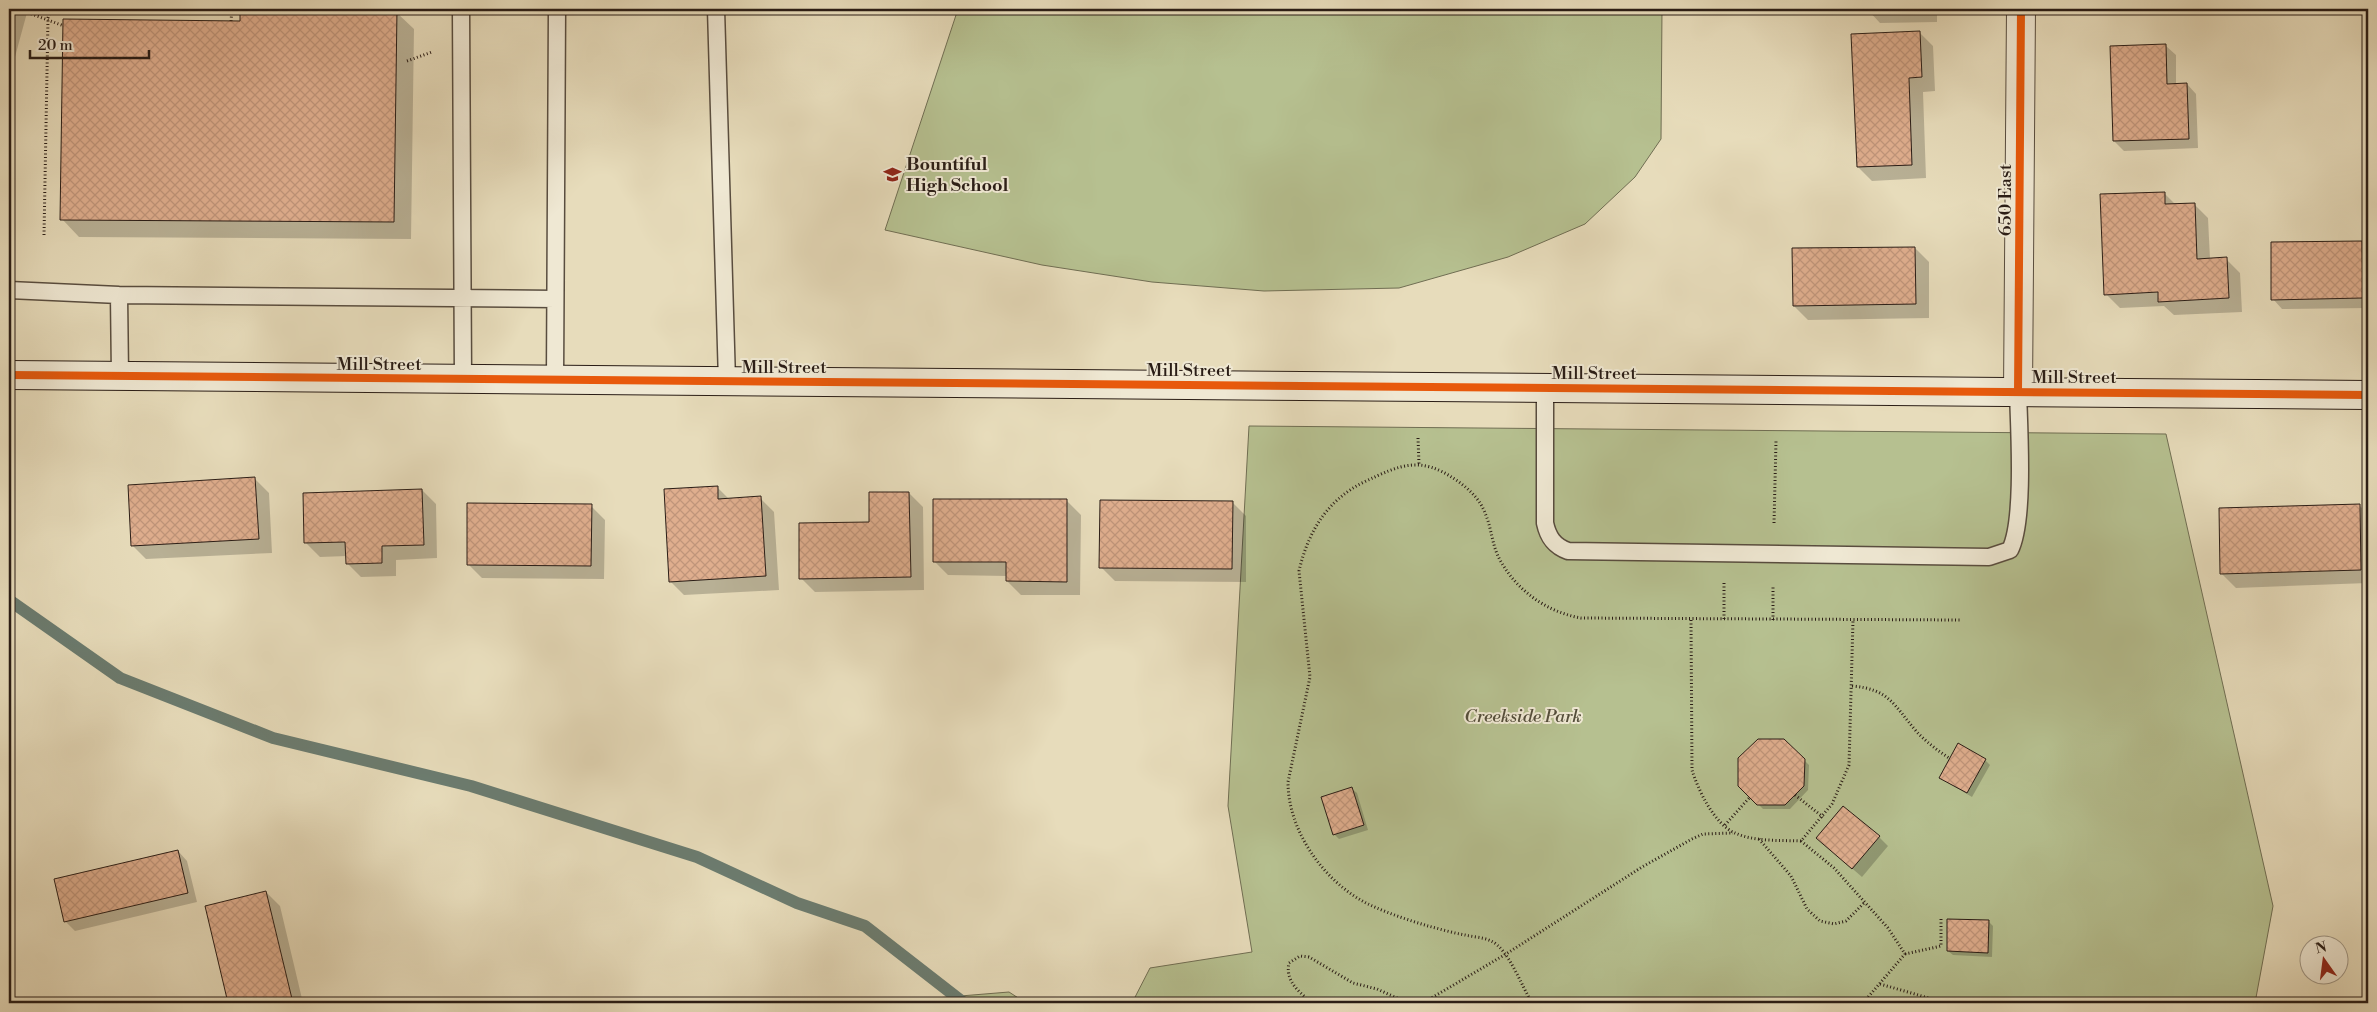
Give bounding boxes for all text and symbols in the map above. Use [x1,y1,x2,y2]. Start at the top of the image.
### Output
scale bar [30,28,149,60]
text: 20 m [38,36,73,55]
place label: Bountiful High School [906,153,1009,197]
street label: 650 East [1994,163,2017,236]
school or university icon: Bountiful High School [882,164,902,184]
street label: Mill Street [336,353,422,376]
street label: Mill Street [741,356,827,379]
street label: Mill Street [1146,359,1232,382]
street label: Mill Street [1551,362,1637,385]
street label: Mill Street [2031,366,2117,389]
park label: Creekside Park [1464,705,1582,728]
north arrow [2300,934,2350,984]
text: N [2314,938,2329,958]

